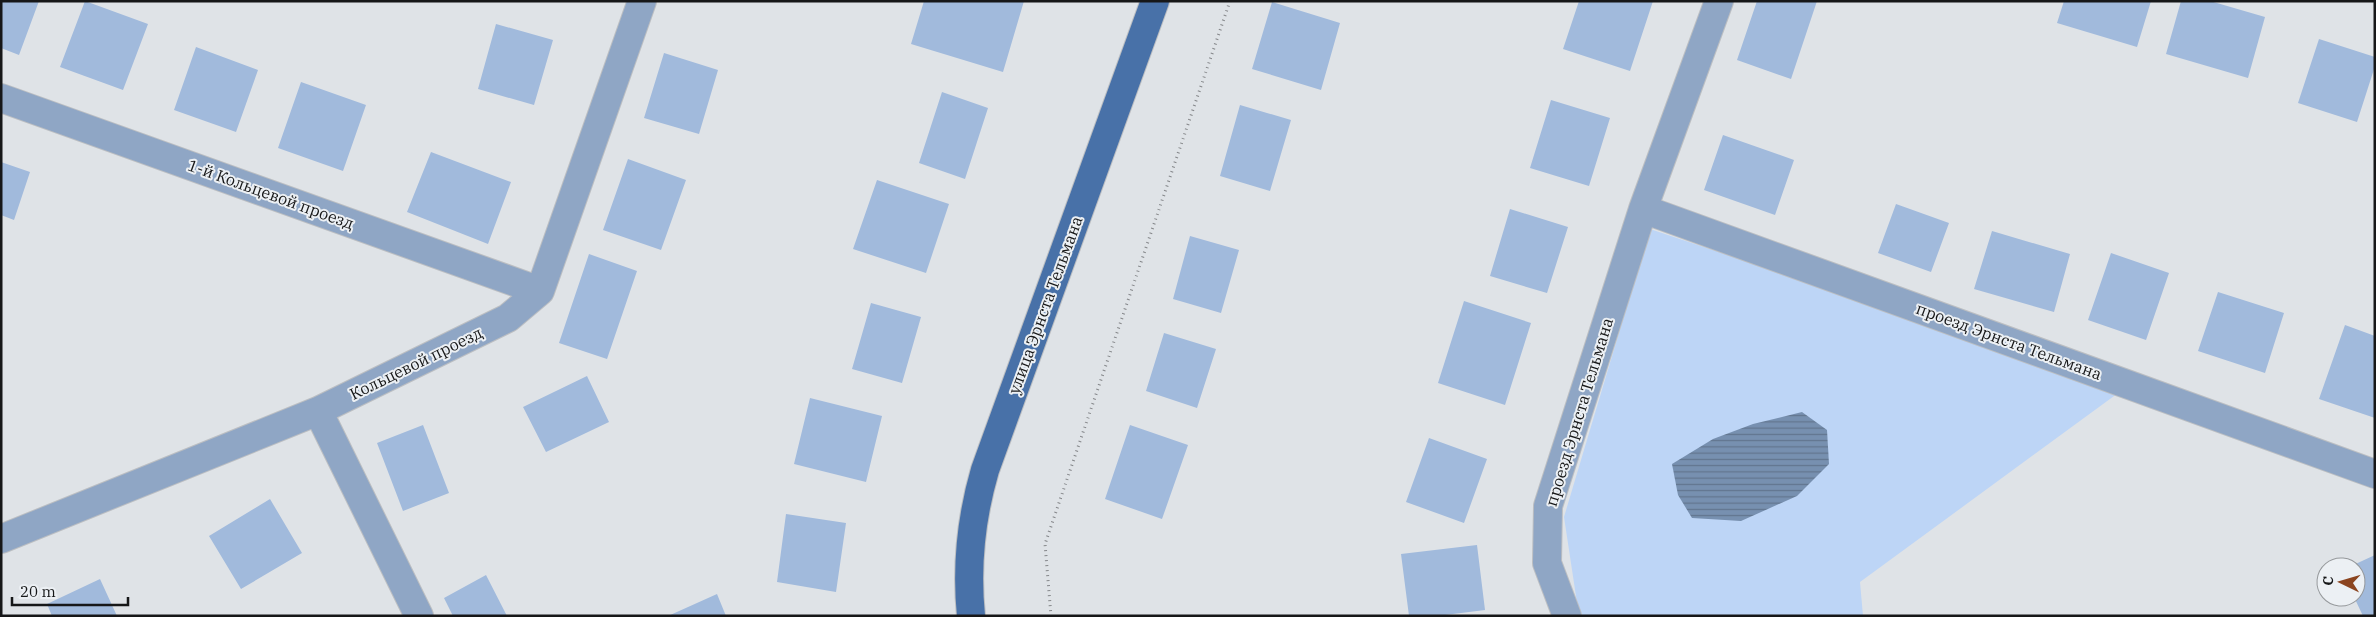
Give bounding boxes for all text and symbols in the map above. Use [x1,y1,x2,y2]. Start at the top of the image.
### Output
street label: 1-й Кольцевой проезд [185,155,357,233]
street label: улица Эрнста Тельмана [1004,213,1087,397]
street label: проезд Эрнста Тельмана [1913,298,2105,384]
street label: проезд Эрнста Тельмана [1541,315,1617,509]
street label: Кольцевой проезд [346,322,486,404]
north arrow [2316,557,2366,607]
scale bar [12,574,129,606]
text: С [2319,575,2337,586]
text: 20 m [20,582,56,601]

